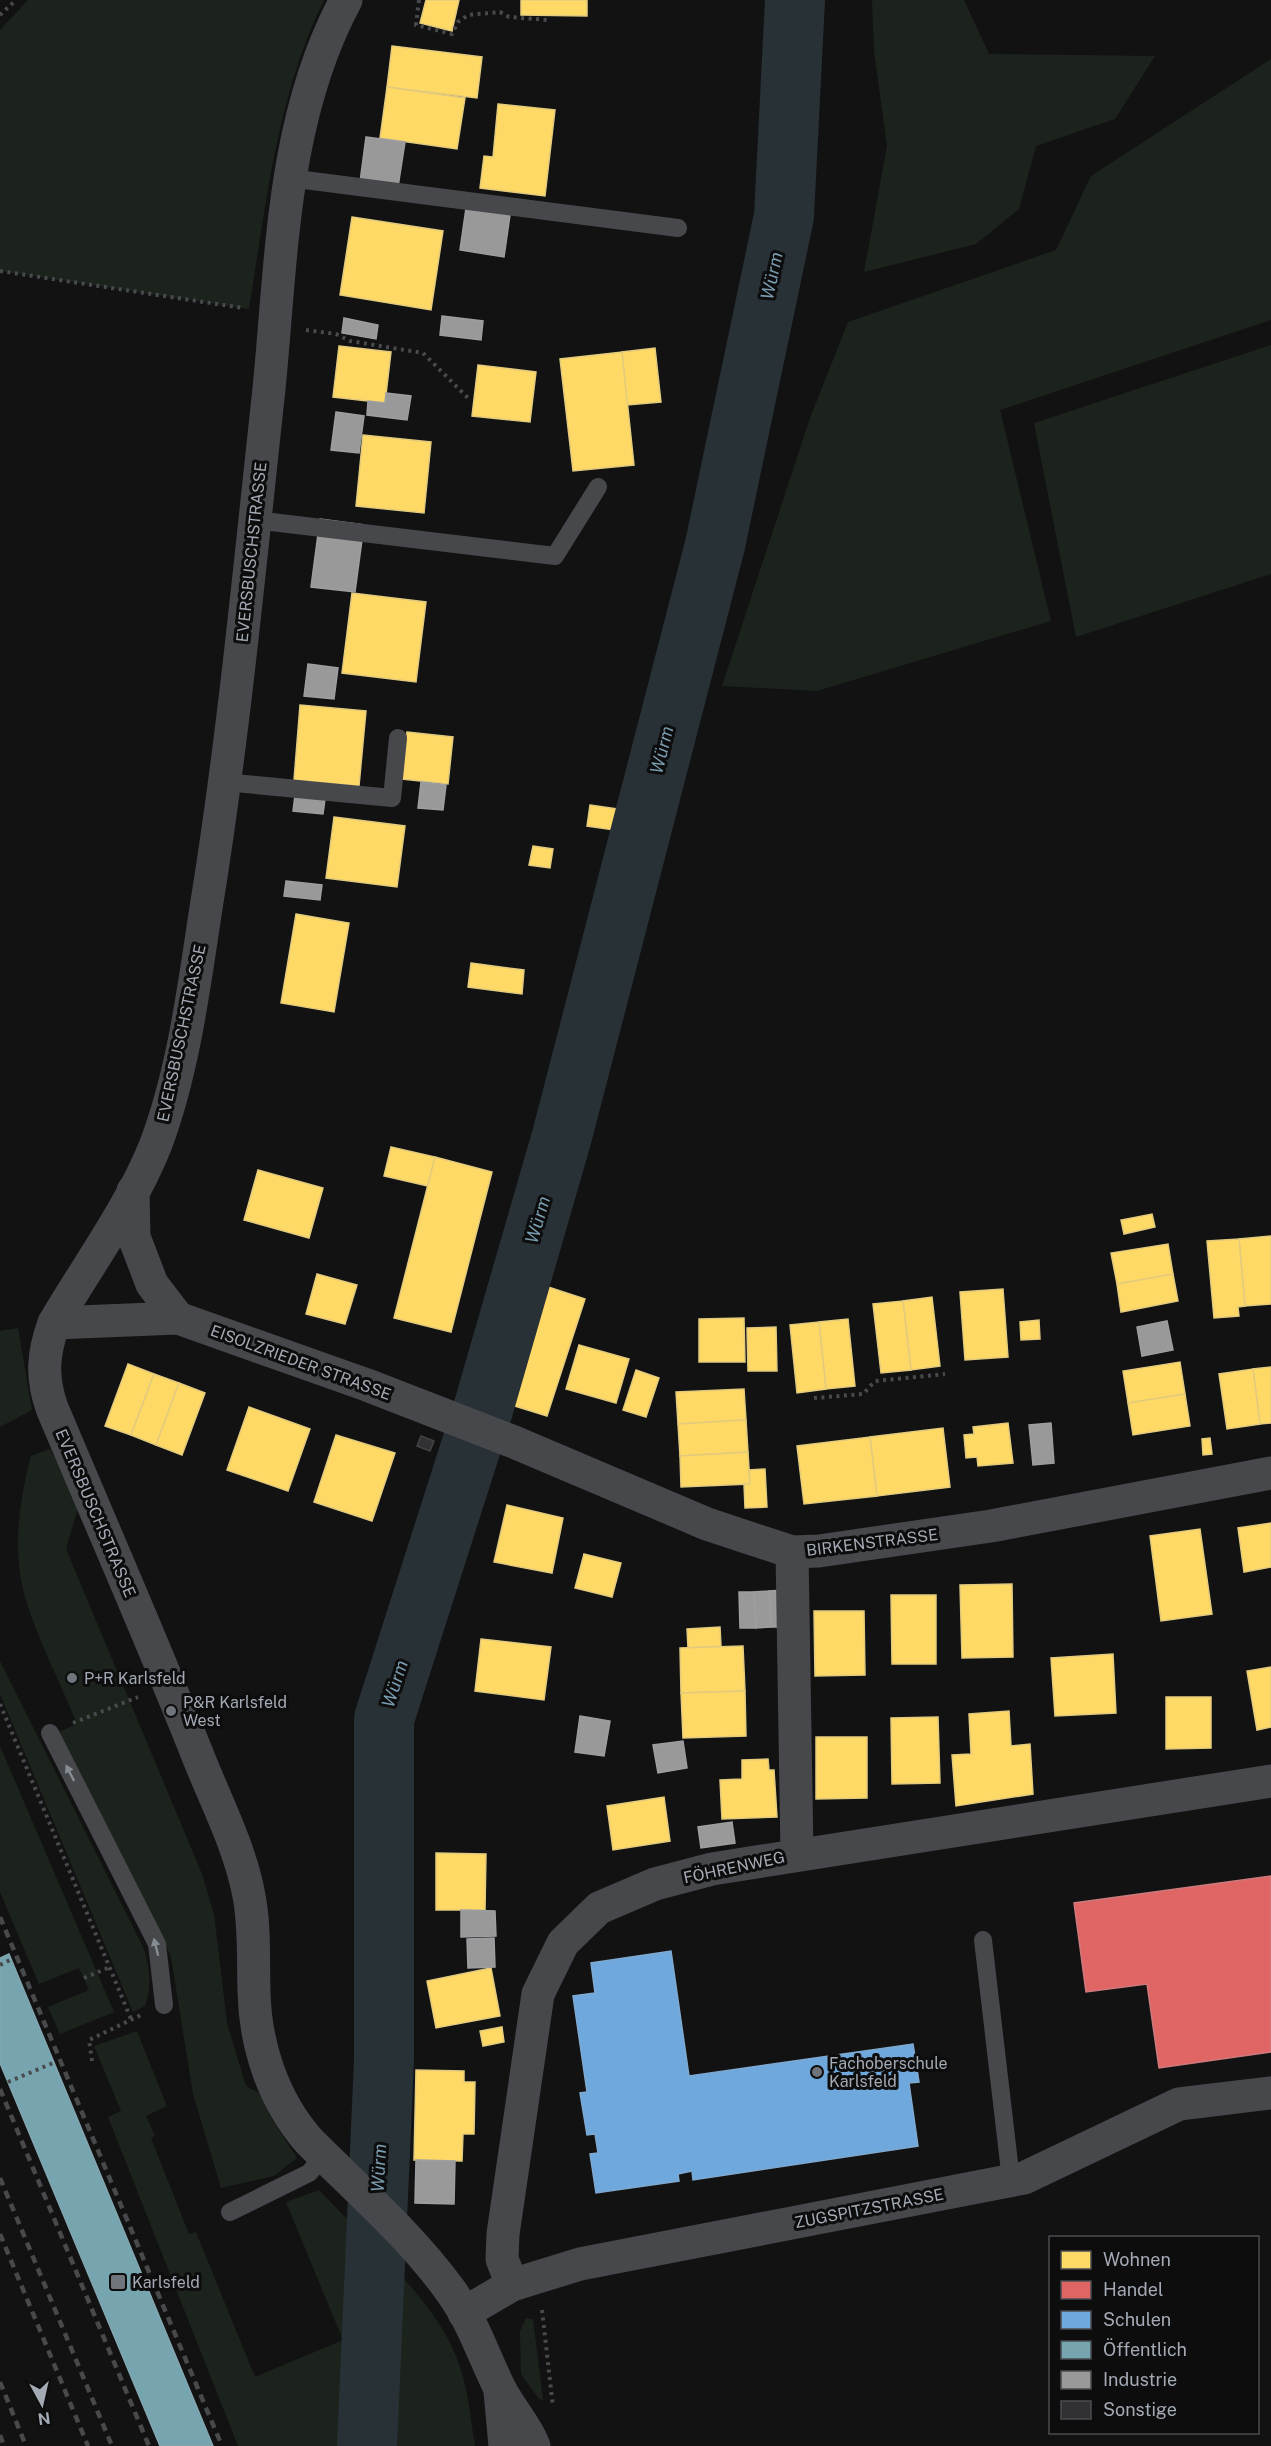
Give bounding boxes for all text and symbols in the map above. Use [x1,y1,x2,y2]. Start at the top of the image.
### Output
water label: Würm [756,250,787,302]
street label: EVERSBUSCHSTRASSE [233,461,270,643]
water label: Würm [645,724,678,776]
street label: EVERSBUSCHSTRASSE [153,943,210,1124]
water label: Würm [521,1194,554,1246]
street label: EISOLZRIEDER STRASSE [208,1321,394,1404]
street label: EVERSBUSCHSTRASSE [51,1426,140,1600]
street label: BIRKENSTRASSE [805,1525,939,1560]
water label: Würm [377,1658,412,1710]
place label: P+R Karlsfeld [84,1669,186,1688]
marker: P+R Karlsfeld [65,1671,79,1685]
place label: P&R Karlsfeld West [183,1693,287,1730]
marker: P&R Karlsfeld West [164,1704,178,1718]
one-way arrow [66,1764,75,1781]
street label: FÖHRENWEG [681,1846,787,1888]
one-way arrow [151,1938,160,1957]
place label: Fachoberschule Karlsfeld [829,2054,948,2091]
marker: Fachoberschule Karlsfeld [810,2065,824,2079]
water label: Würm [367,2143,390,2193]
street label: ZUGSPITZSTRASSE [793,2185,945,2232]
legend [1049,2236,1259,2434]
text: Wohnen [1103,2249,1171,2270]
marker: Karlsfeld [109,2273,127,2291]
place label: Karlsfeld [132,2273,200,2292]
text: Handel [1103,2279,1163,2300]
text: Schulen [1103,2309,1171,2330]
text: Öffentlich [1103,2338,1187,2360]
text: Industrie [1103,2369,1177,2390]
north arrow [12,2374,72,2434]
text: Sonstige [1103,2399,1177,2420]
text: N [36,2408,52,2429]

